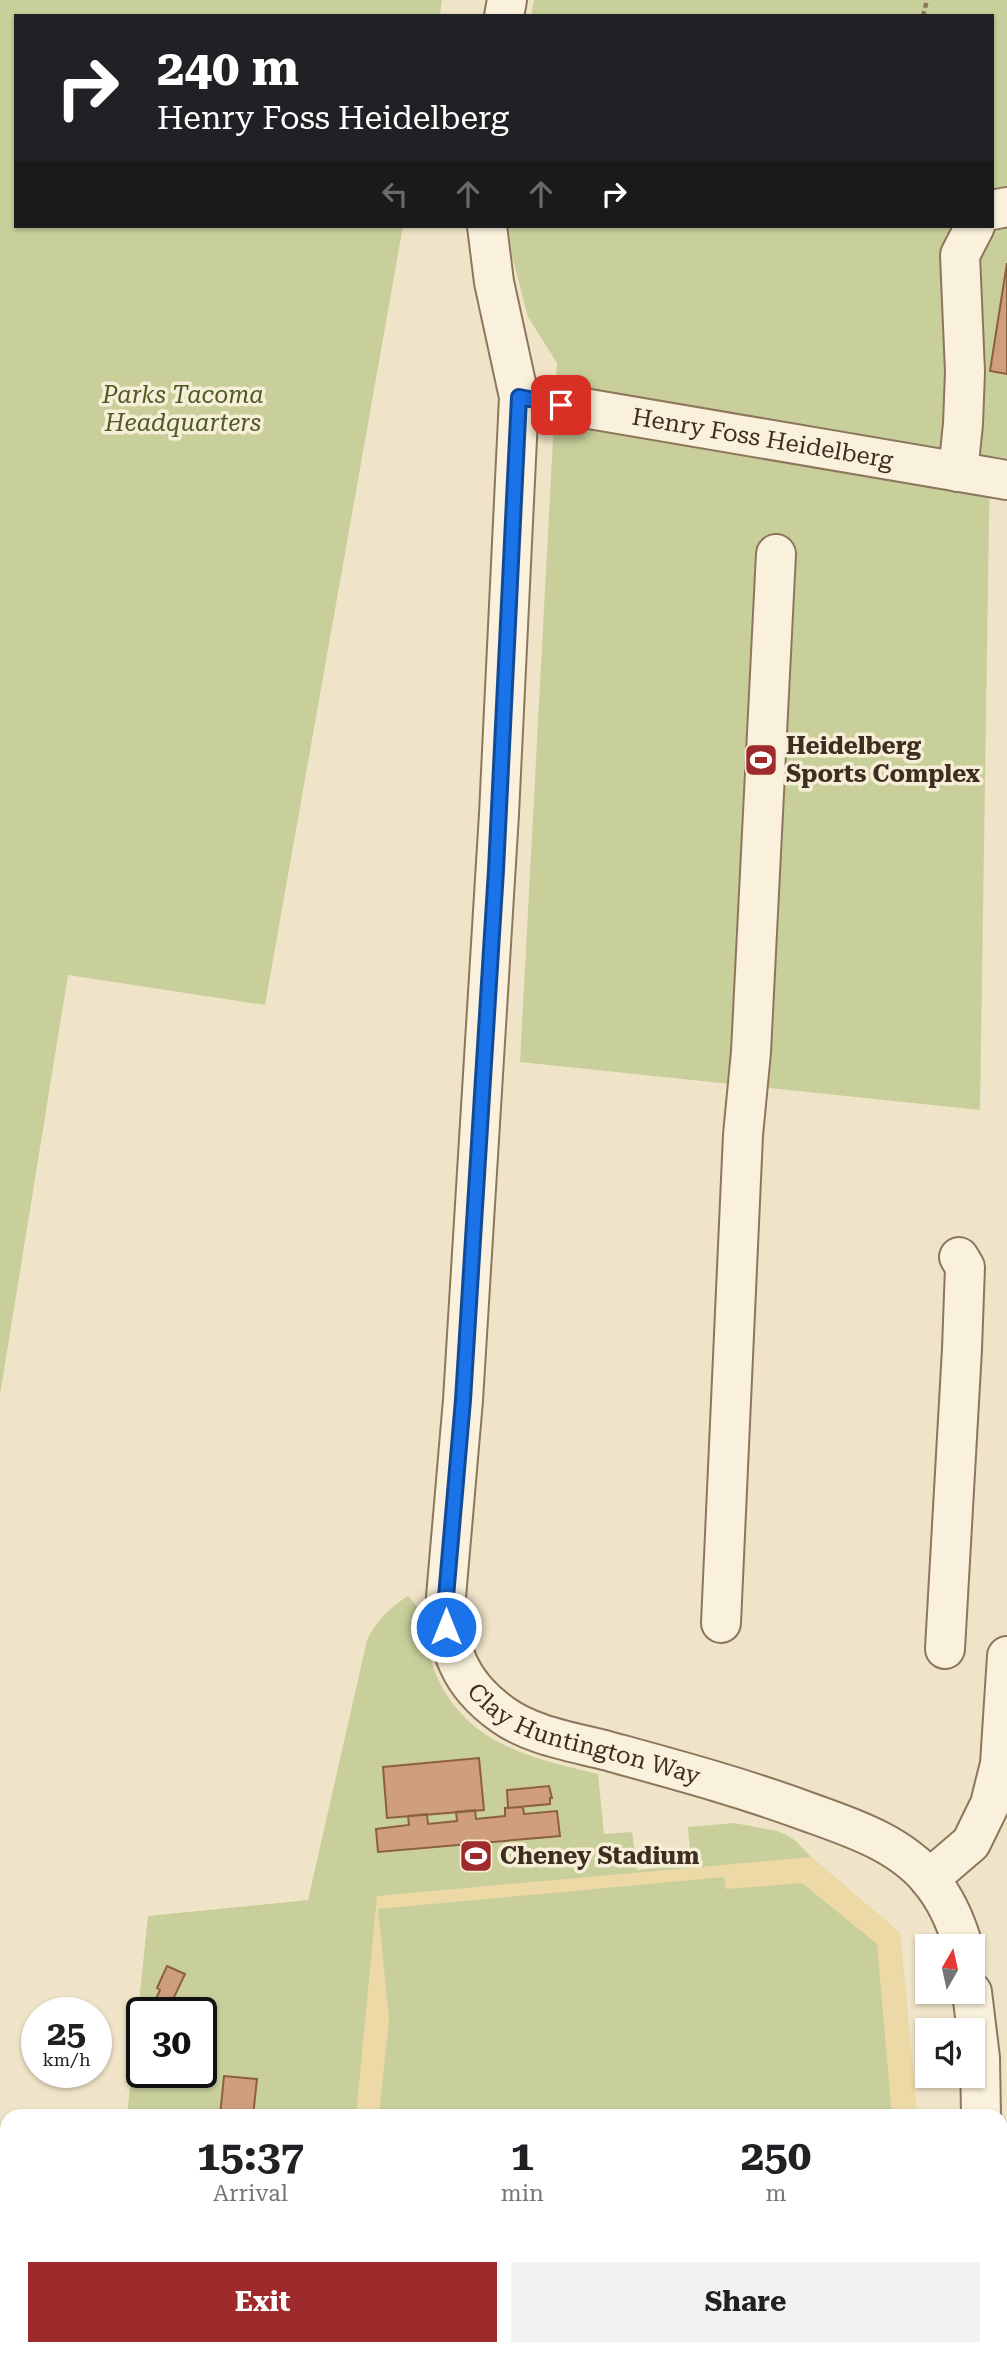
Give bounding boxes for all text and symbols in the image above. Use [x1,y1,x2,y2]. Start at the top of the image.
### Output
text: 240 m [157,40,299,97]
icon: right [42,42,133,133]
text: Henry Foss Heidelberg [157,99,509,137]
icon: left [376,175,414,213]
icon: ahead [449,175,487,213]
icon: ahead [522,175,560,213]
icon: right [595,175,633,213]
pin [531,375,591,435]
park label: Parks Tacoma Headquarters [101,381,264,437]
icon: arrive [542,386,580,424]
street label: Henry Foss Heidelberg [630,402,895,474]
place label: Heidelberg Sports Complex [786,732,980,788]
sports icon: Heidelberg Sports Complex [742,741,780,779]
position arrow [409,1590,483,1664]
street label: Clay Huntington Way [462,1677,704,1790]
sports icon: Cheney Stadium [457,1837,495,1875]
place label: Cheney Stadium [500,1842,699,1870]
north arrow [915,1934,985,2004]
map controls [915,1934,985,2088]
speed limit sign: 30 [126,1997,217,2088]
text: 25 [47,2013,86,2054]
button: sound [915,2018,985,2088]
text: km/h [42,2049,91,2070]
text: 15:37 [197,2131,304,2180]
text: 1 [511,2131,534,2180]
text: 250 [741,2131,811,2180]
text: Arrival [213,2180,288,2207]
text: min [501,2180,544,2207]
text: m [765,2180,786,2207]
button: Exit [28,2262,497,2342]
button: Share [511,2262,980,2342]

